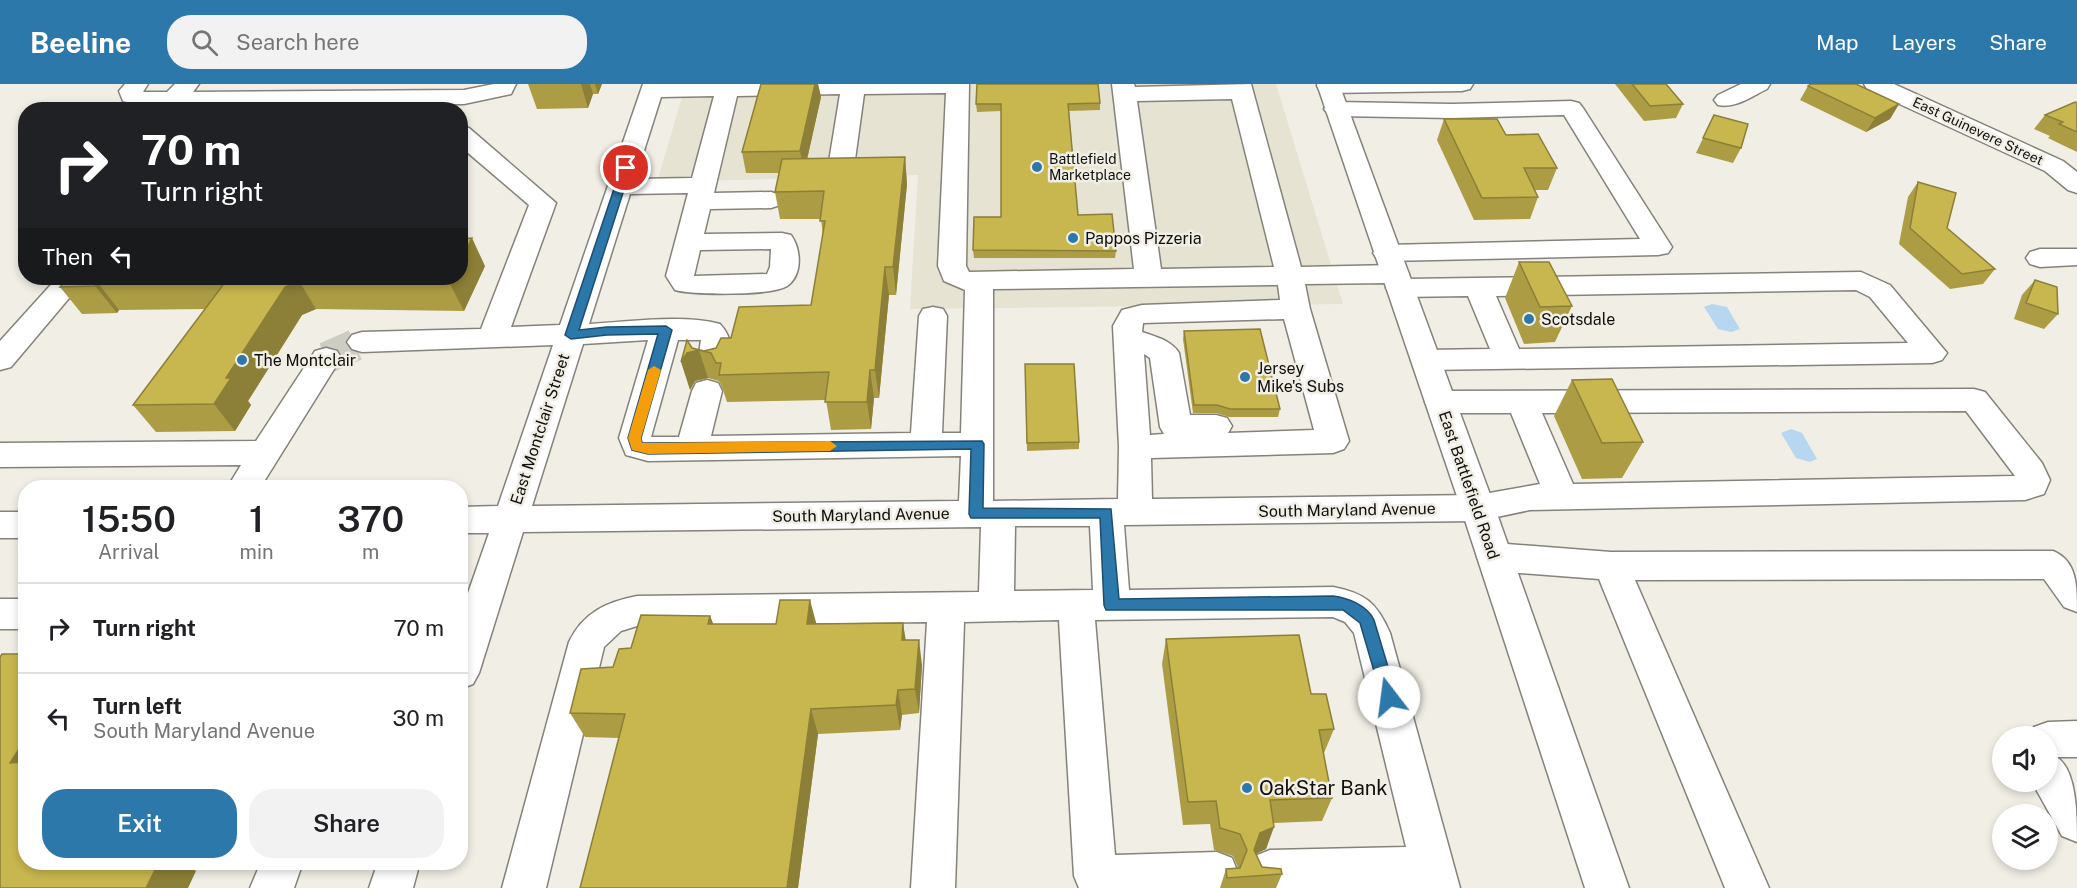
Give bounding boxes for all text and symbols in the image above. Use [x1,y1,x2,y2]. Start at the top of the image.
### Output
search box [167,15,587,69]
text: Beeline [30,26,131,59]
icon: search [188,26,221,59]
text: Search here [236,29,360,55]
text: Map [1816,30,1859,55]
text: Layers [1892,30,1956,55]
text: Share [1989,30,2047,55]
street label: East Guinevere Street [1910,94,2046,168]
text: 70 m [141,125,241,174]
icon: right [42,126,120,204]
pin [600,142,651,193]
icon: arrive [609,151,642,184]
place label: Battlefield Marketplace [1049,151,1131,183]
marker: Battlefield Marketplace [1030,160,1044,174]
text: Turn right [141,175,264,207]
place label: Pappos Pizzeria [1085,229,1202,248]
marker: Pappos Pizzeria [1066,231,1080,245]
icon: left [105,240,138,273]
text: Then [42,244,93,270]
place label: Scotsdale [1541,310,1615,329]
marker: Scotsdale [1522,312,1536,326]
place label: The Montclair [254,351,356,370]
street label: East Montclair Street [507,351,573,507]
marker: The Montclair [235,353,249,367]
place label: Jersey Mike's Subs [1257,359,1344,396]
marker: Jersey Mike's Subs [1238,370,1252,384]
street label: East Battlefield Road [1435,408,1503,562]
text: 15:50 [82,498,176,540]
text: 1 [249,498,264,540]
text: 370 [337,498,404,540]
street label: South Maryland Avenue [1258,499,1436,521]
street label: South Maryland Avenue [772,504,950,526]
text: Arrival [98,540,160,564]
text: min [240,540,274,564]
text: m [362,540,379,564]
icon: right [42,612,75,645]
text: Turn right [93,615,196,641]
text: 70 m [393,615,444,641]
position arrow [1357,665,1421,729]
text: Turn left [93,693,182,719]
icon: left [42,702,75,735]
text: 30 m [392,705,444,731]
text: South Maryland Avenue [93,719,315,743]
map controls [1992,726,2058,870]
button: sound [1992,726,2058,792]
place label: OakStar Bank [1259,776,1387,800]
marker: OakStar Bank [1240,781,1254,795]
button: Exit [42,789,237,858]
button: Share [249,789,444,858]
button: layers [1992,804,2058,870]

